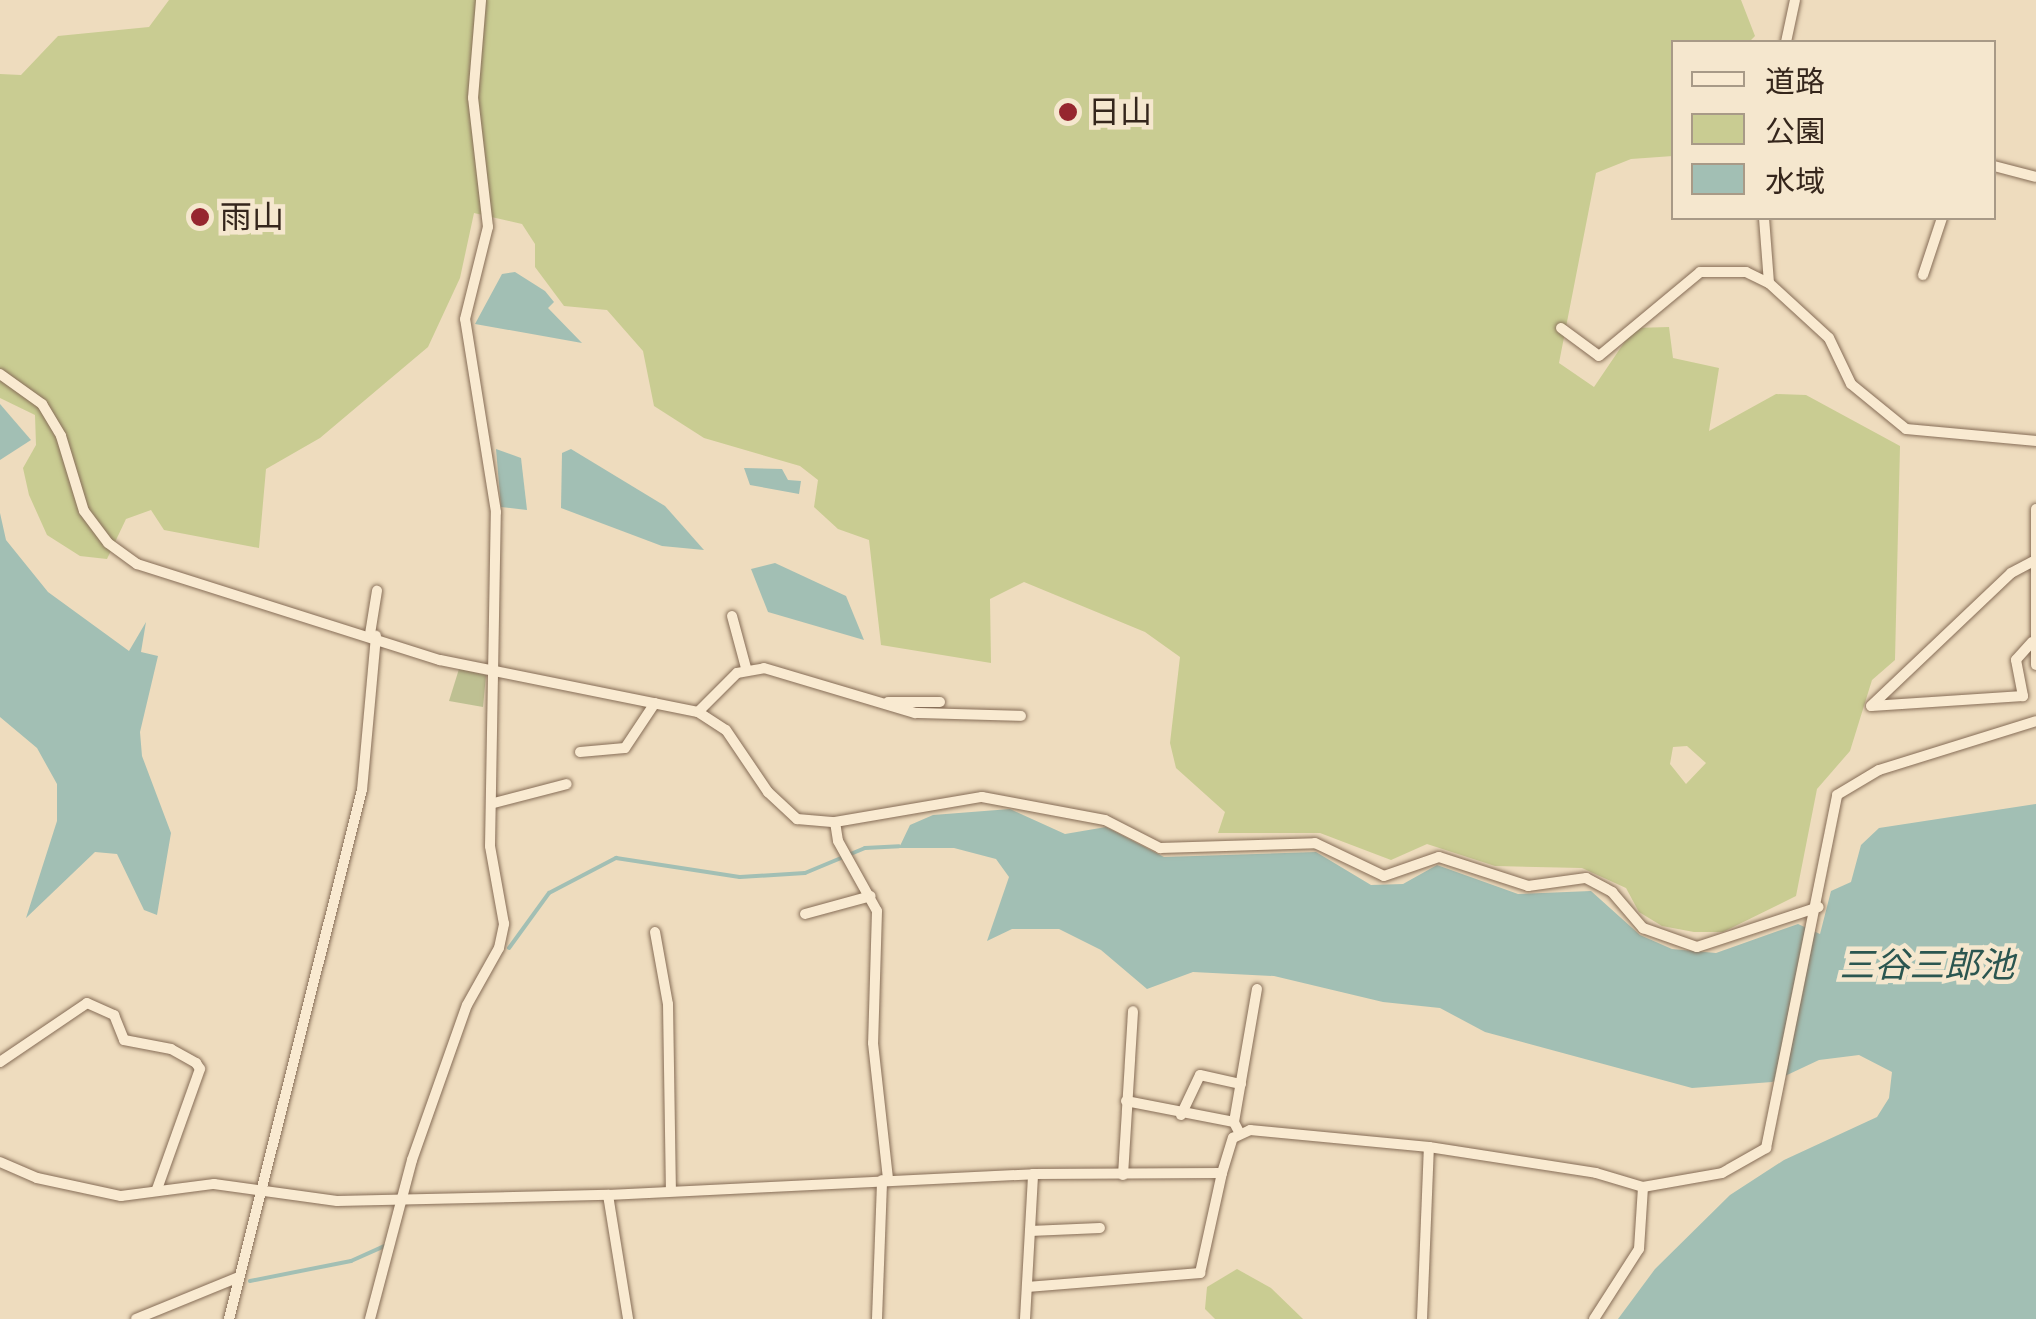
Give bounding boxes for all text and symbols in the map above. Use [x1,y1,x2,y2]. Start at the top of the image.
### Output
legend [1671,40,1996,220]
text: 道路 [1765,64,1825,99]
place label: 日山 [1088,93,1152,131]
marker: 日山 [1057,101,1079,123]
text: 公園 [1765,114,1825,149]
text: 水域 [1765,164,1825,199]
place label: 雨山 [220,198,284,236]
marker: 雨山 [189,206,211,228]
water label: 三谷三郎池 [1840,945,2014,987]

